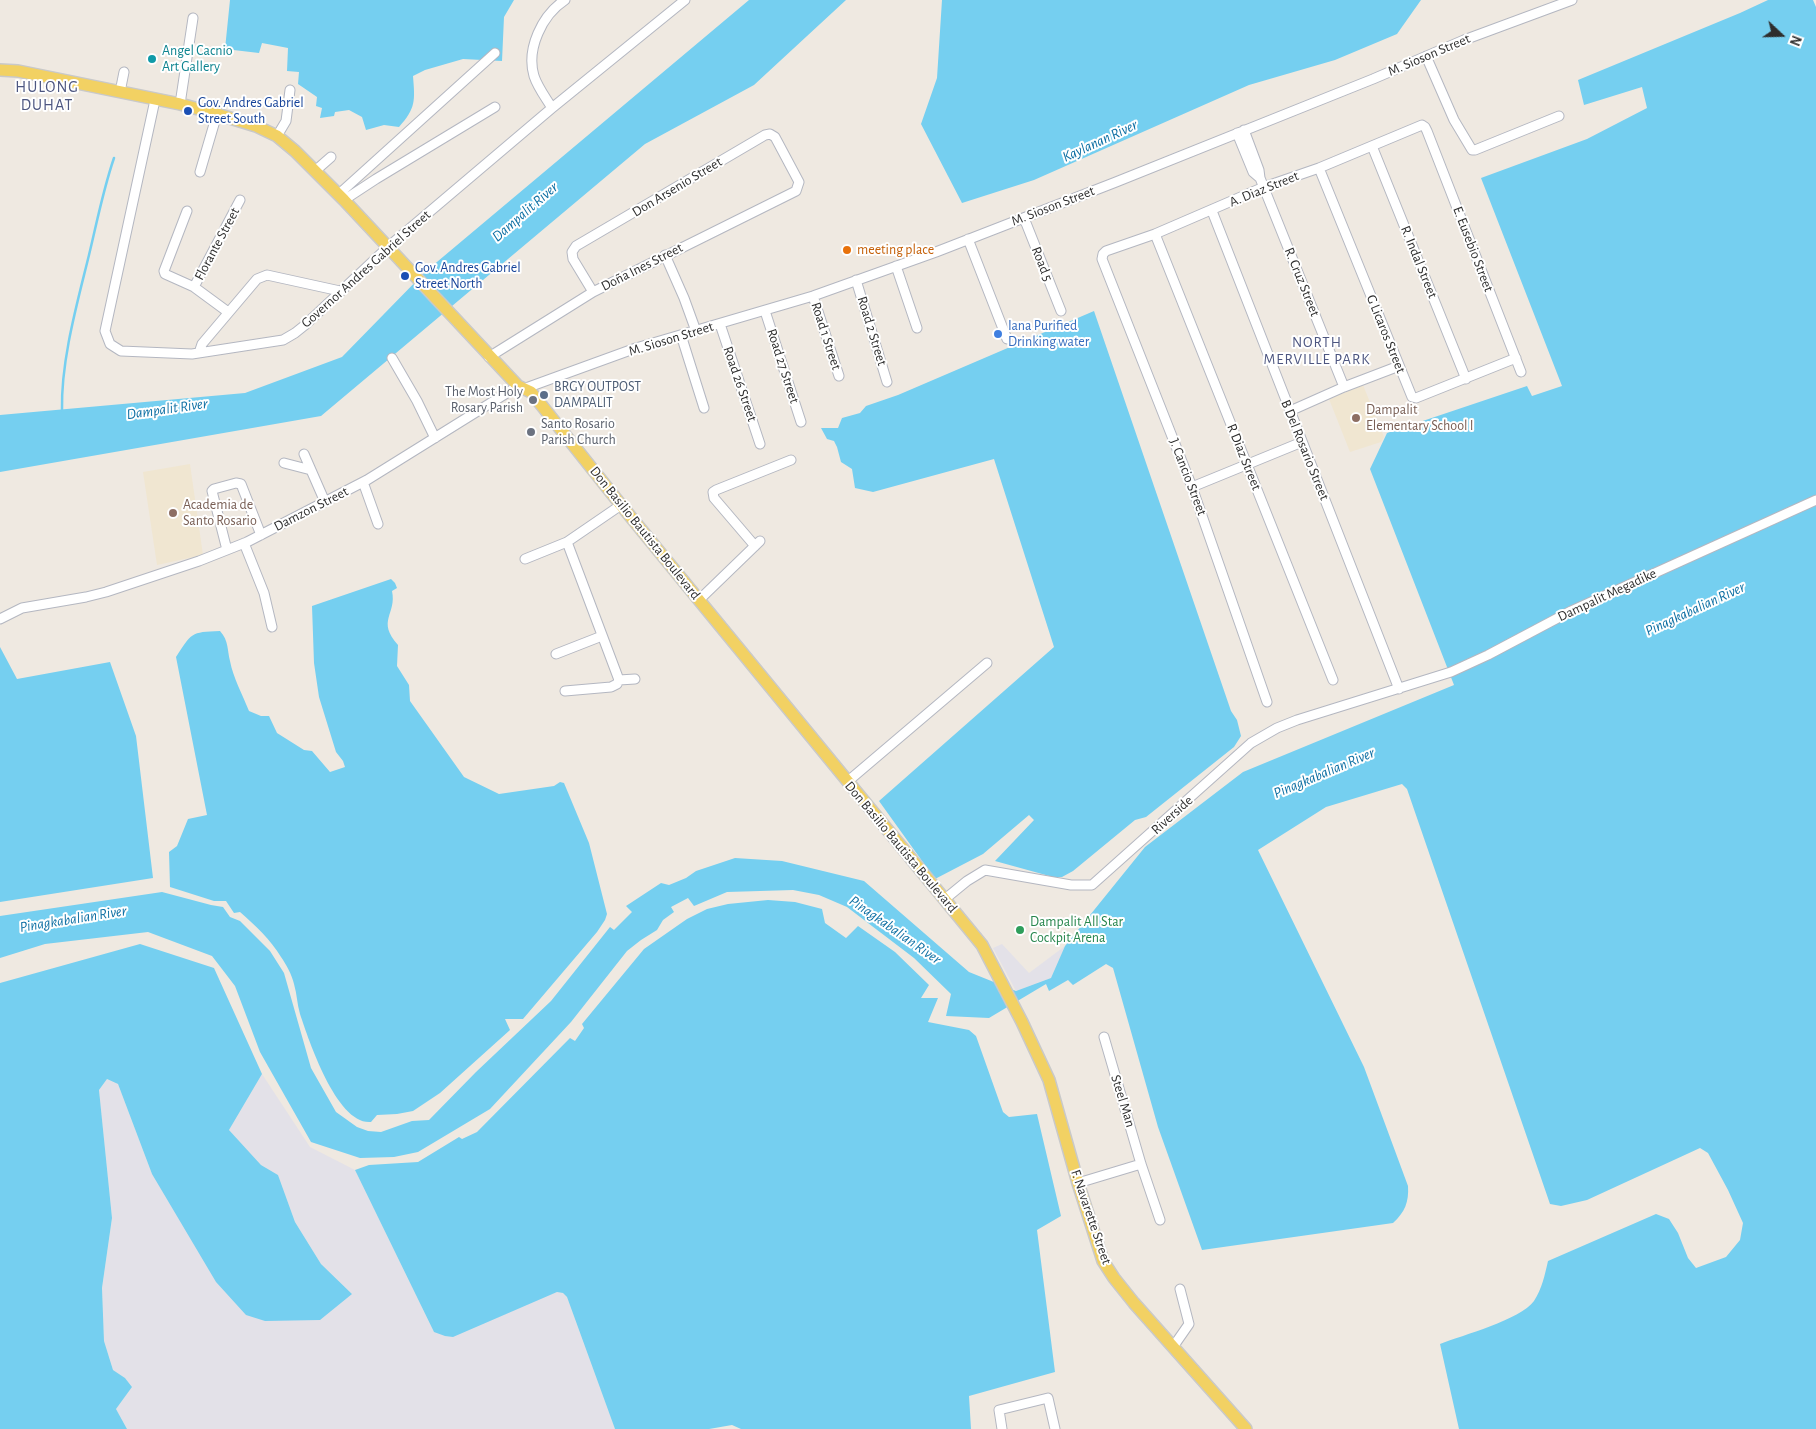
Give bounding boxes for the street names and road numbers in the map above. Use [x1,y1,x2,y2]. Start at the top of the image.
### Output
street label: M. Sioson Street [1385,30,1473,80]
street label: Don Arsenio Street [629,153,725,221]
street label: A. Diaz Street [1227,167,1301,211]
street label: M. Sioson Street [1009,182,1097,230]
street label: E. Eusebio Street [1449,204,1497,294]
street label: Florante Street [191,205,243,283]
street label: Governor Andres Gabriel Street [298,207,434,331]
street label: R. Indal Street [1397,223,1441,301]
street label: Doña Ines Street [598,239,686,295]
street label: Road 5 [1028,244,1056,284]
street label: R. Cruz Street [1281,245,1323,319]
street label: G Licaros Street [1363,292,1409,376]
street label: Road 2 Street [853,294,891,368]
street label: Road 1 Street [807,300,845,372]
street label: M. Sioson Street [627,318,715,360]
street label: Road 27 Street [763,326,803,406]
street label: Road 26 Street [719,344,761,424]
street label: B Del Rosario Street [1277,397,1333,503]
street label: R Diaz Street [1223,421,1265,493]
street label: J. Cancio Street [1166,436,1210,518]
street label: Don Basilio Bautista Boulevard [586,463,704,603]
street label: Damzon Street [271,483,351,535]
street label: Dampalit Megadike [1555,565,1659,625]
street label: Don Basilio Bautista Boulevard [841,778,961,916]
street label: Riverside [1148,792,1196,838]
street label: Steel Man [1107,1073,1139,1129]
street label: F. Navarette Street [1067,1167,1115,1267]

